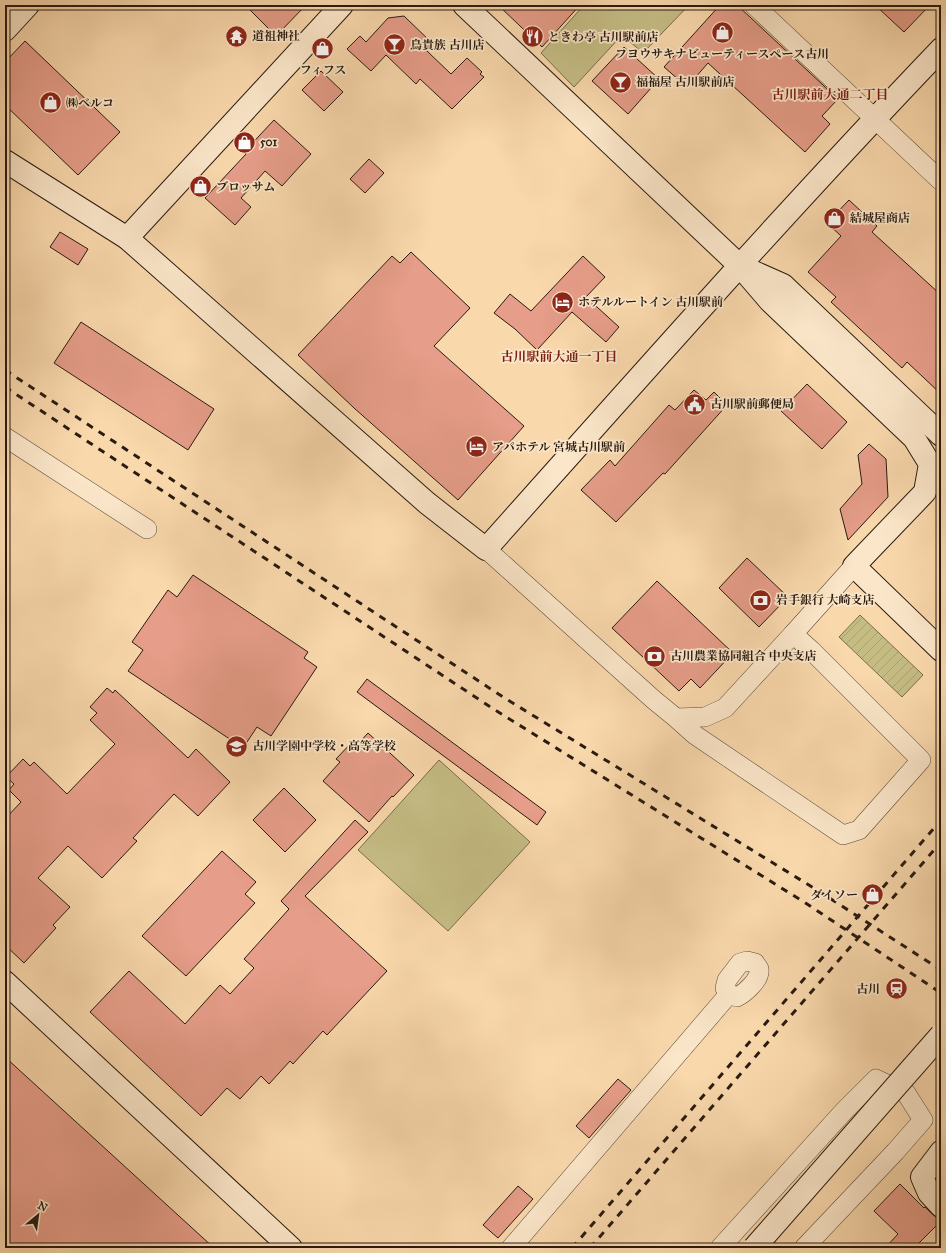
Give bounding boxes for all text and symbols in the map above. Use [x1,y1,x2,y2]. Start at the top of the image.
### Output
shop icon: フヨウサキナビューティースペース古川 [709,20,735,46]
temple icon: 道祖神社 [223,23,249,49]
restaurant icon: ときわ亭 古川駅前店 [519,24,545,50]
place label: 道祖神社 [252,29,300,43]
place label: ときわ亭 古川駅前店 [548,30,659,44]
bar icon: 鳥貴族 古川店 [382,32,408,58]
shop icon: フィフス [310,36,336,62]
place label: 鳥貴族 古川店 [410,38,485,52]
place label: フヨウサキナビューティースペース古川 [615,47,829,61]
place label: フィフス [300,63,346,77]
bar icon: 福福屋 古川駅前店 [608,69,634,95]
place label: 福福屋 古川駅前店 [636,75,735,89]
district label: 古川駅前大通二丁目 [771,87,889,103]
shop icon: ㈱ベルコ [37,90,63,116]
place label: ㈱ベルコ [66,96,114,110]
shop icon: 501 [232,129,258,155]
place label: 501 [260,135,277,149]
shop icon: ブロッサム [187,174,213,200]
place label: ブロッサム [216,180,275,194]
shop icon: 結城屋商店 [822,205,848,231]
place label: 結城屋商店 [850,211,910,225]
hotel icon: ホテルルートイン 古川駅前 [549,289,575,315]
place label: ホテルルートイン 古川駅前 [578,295,723,309]
district label: 古川駅前大通一丁目 [500,349,618,365]
public building icon: 古川駅前郵便局 [682,391,708,417]
place label: 古川駅前郵便局 [710,397,794,411]
hotel icon: アパホテル 宮城古川駅前 [464,434,490,460]
place label: アパホテル 宮城古川駅前 [492,440,625,454]
bank icon: 岩手銀行 大崎支店 [747,587,773,613]
place label: 岩手銀行 大崎支店 [776,593,875,607]
bank icon: 古川農業協同組合 中央支店 [642,643,668,669]
place label: 古川農業協同組合 中央支店 [670,649,817,663]
school or university icon: 古川学園中学校・高等学校 [224,733,250,759]
place label: 古川学園中学校・高等学校 [252,739,396,753]
shop icon: ダイソー [860,882,886,908]
place label: ダイソー [810,888,858,902]
station icon: 古川 [883,976,909,1002]
place label: 古川 [856,982,880,996]
north arrow [18,1195,58,1235]
text: N [35,1199,50,1215]

